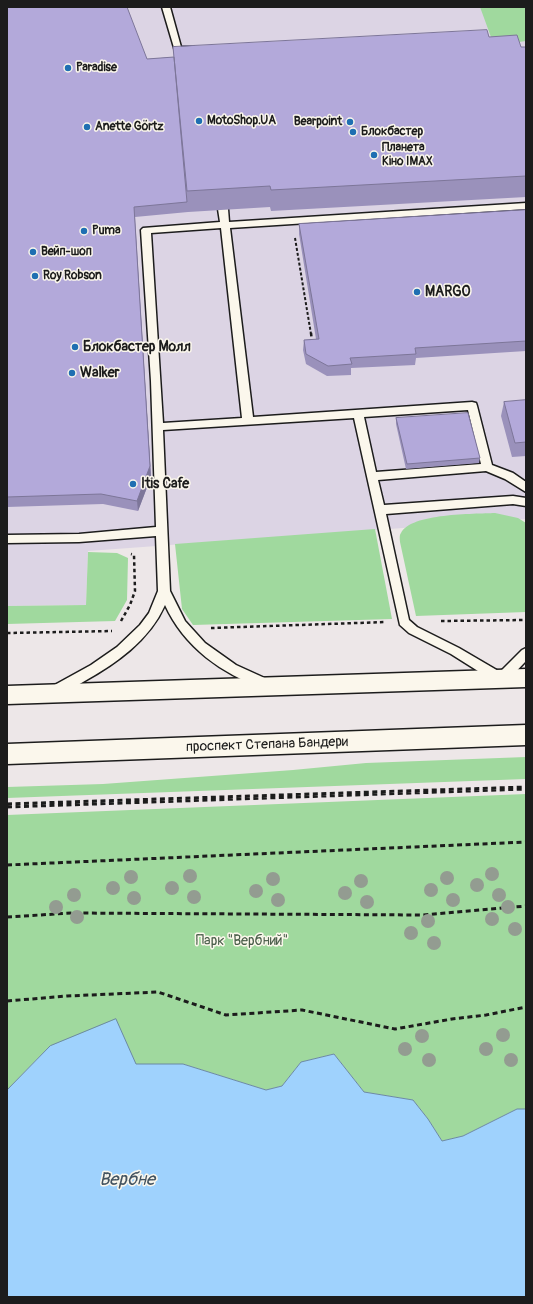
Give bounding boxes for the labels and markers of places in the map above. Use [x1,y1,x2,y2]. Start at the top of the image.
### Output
place label: Paradise [76,61,117,75]
marker: Paradise [63,63,73,73]
place label: MotoShop.UA [207,114,276,128]
place label: Bearpoint [294,115,342,129]
marker: MotoShop.UA [194,116,204,126]
marker: Bearpoint [345,117,355,127]
place label: Anette Görtz [95,120,164,134]
marker: Anette Görtz [82,122,92,132]
place label: Блокбастер [361,125,423,139]
marker: Блокбастер [348,127,358,137]
place label: Планета Кіно IMAX [382,141,433,169]
marker: Планета Кіно IMAX [369,150,379,160]
place label: Puma [92,224,121,238]
marker: Puma [79,226,89,236]
place label: Вейп-шоп [41,245,92,259]
marker: Вейп-шоп [28,247,38,257]
place label: Roy Robson [43,269,102,283]
marker: Roy Robson [30,271,40,281]
place label: MARGO [425,284,470,300]
marker: MARGO [412,287,422,297]
place label: Блокбастер Молл [83,339,191,355]
marker: Блокбастер Молл [70,342,80,352]
place label: Walker [80,365,120,381]
marker: Walker [67,368,77,378]
place label: Itis Cafe [141,476,189,492]
marker: Itis Cafe [128,479,138,489]

